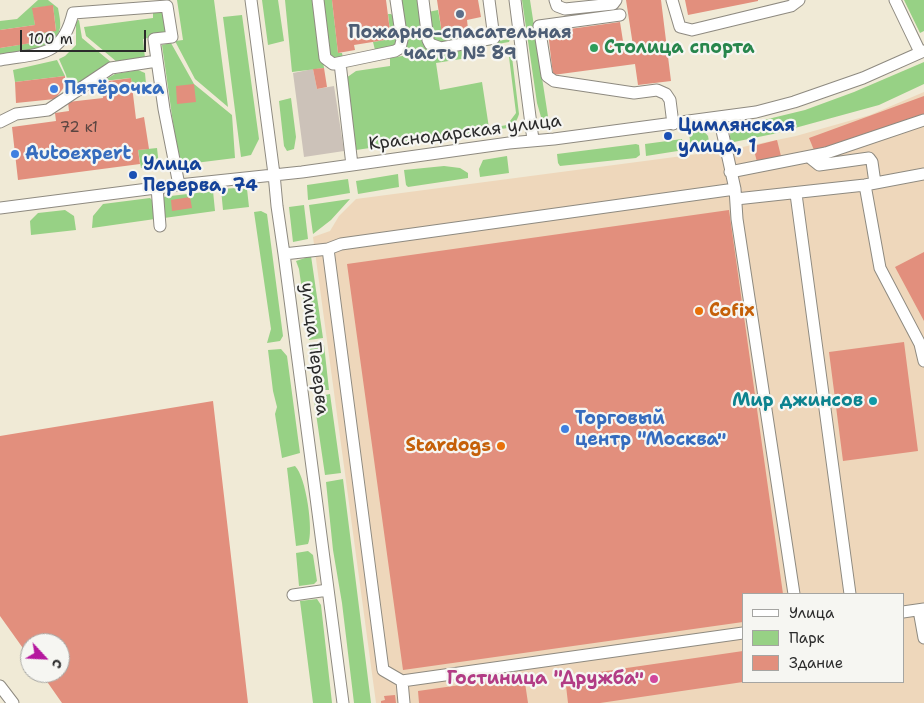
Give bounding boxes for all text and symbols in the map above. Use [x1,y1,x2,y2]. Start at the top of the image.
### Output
marker: Пожарно-спасательная часть № 89 [454,8,466,20]
scale bar [22,20,149,52]
place label: Пожарно-спасательная часть № 89 [348,22,572,64]
text: 100 m [28,29,73,49]
place label: Столица спорта [604,37,755,59]
marker: Столица спорта [588,42,600,54]
place label: Пятёрочка [64,78,164,100]
marker: Пятёрочка [48,83,60,95]
street label: Краснодарская улица [367,110,563,156]
place label: Цимлянская улица, 1 [678,115,795,158]
house number: 72 к1 [60,119,98,137]
marker: Цимлянская улица, 1 [662,130,674,142]
place label: Autoexpert [25,143,131,165]
marker: Autoexpert [9,148,21,160]
place label: Улица Перерва, 74 [143,154,258,196]
marker: Улица Перерва, 74 [127,169,139,181]
street label: улица Перерва [295,281,333,417]
place label: Cofix [709,300,755,322]
marker: Cofix [693,305,705,317]
place label: Мир джинсов [732,390,863,412]
marker: Мир джинсов [867,395,879,407]
place label: Торговый центр "Москва" [575,408,726,450]
marker: Торговый центр "Москва" [559,423,571,435]
place label: Stardogs [406,435,491,457]
marker: Stardogs [495,440,507,452]
legend [742,593,904,683]
text: Улица [789,603,834,623]
text: Парк [789,628,825,648]
north arrow [20,633,70,683]
text: Здание [789,653,843,673]
text: С [48,656,68,672]
place label: Гостиница "Дружба" [447,668,644,690]
marker: Гостиница "Дружба" [648,673,660,685]

